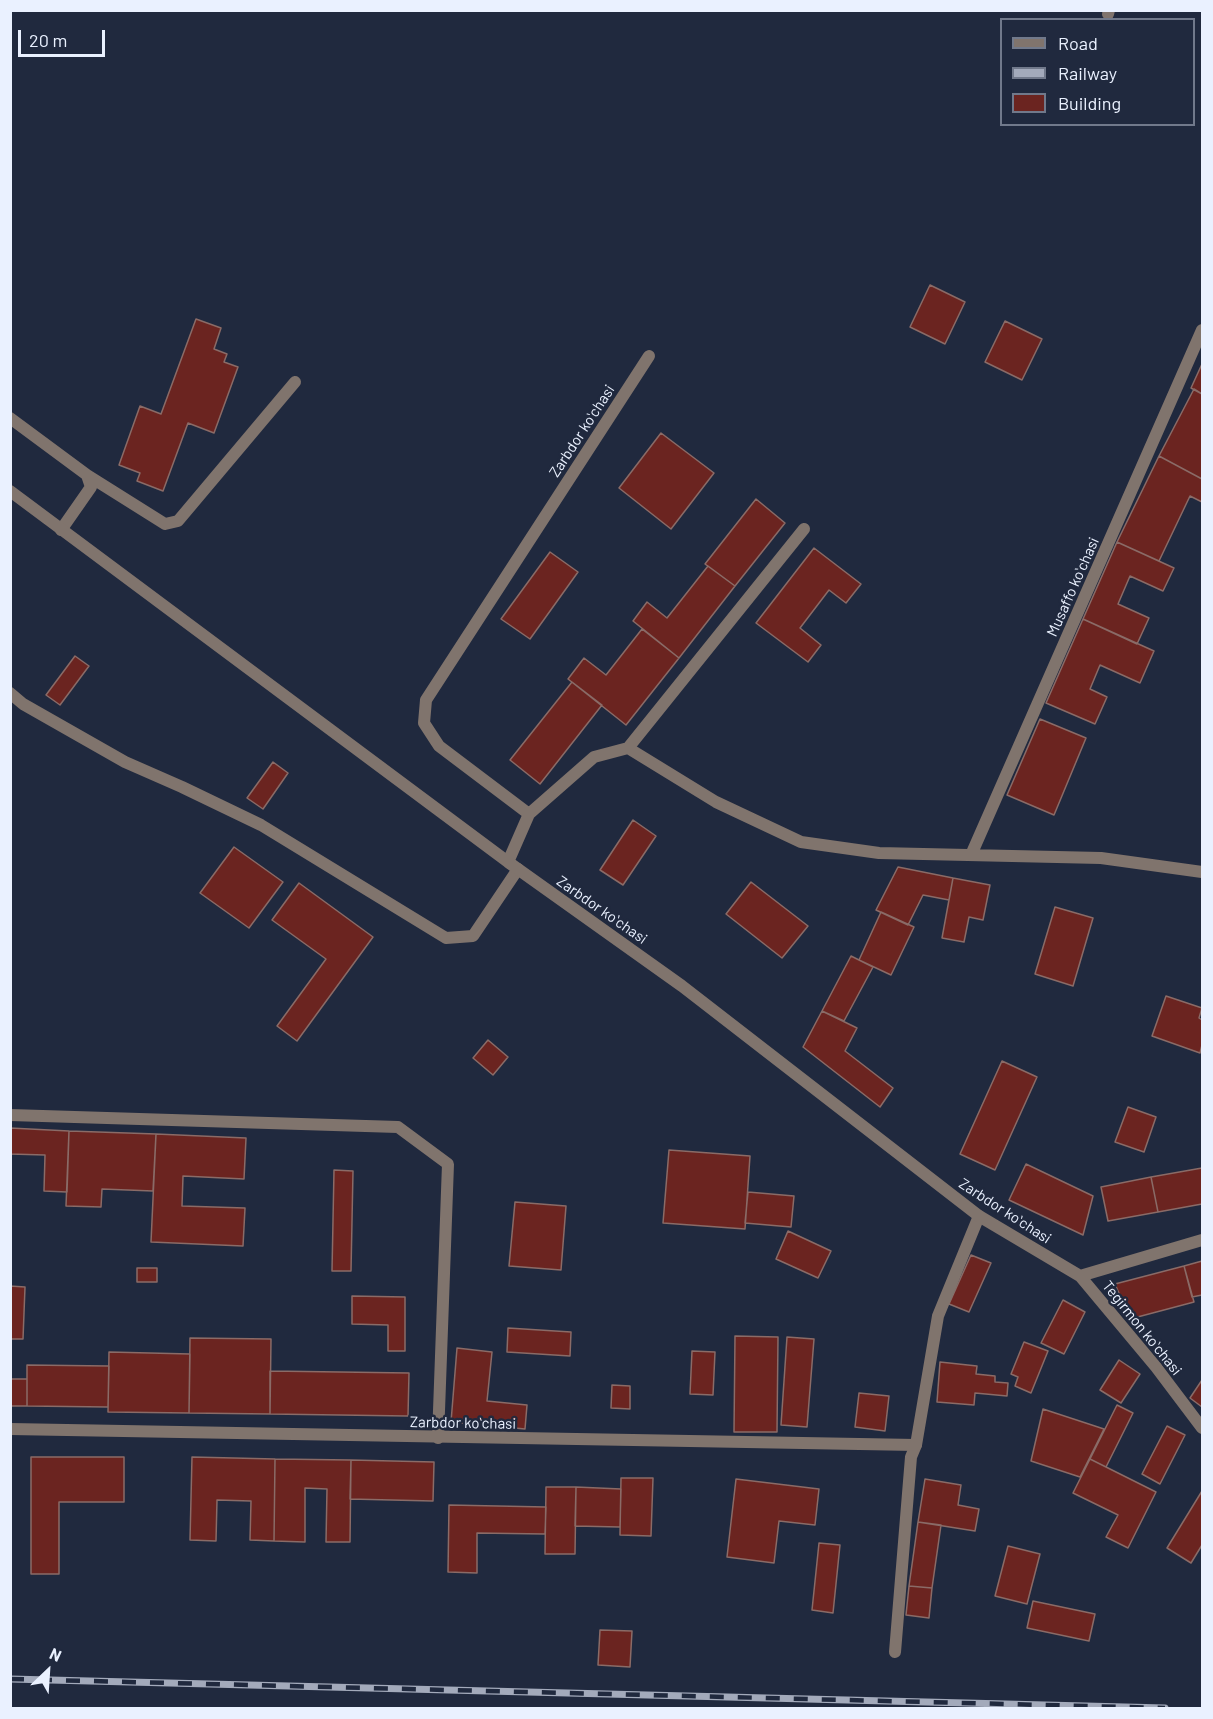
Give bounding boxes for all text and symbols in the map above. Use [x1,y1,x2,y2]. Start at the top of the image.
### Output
scale bar [21,18,108,56]
legend [1000,18,1195,126]
text: 20 m [29,29,67,51]
text: Road [1058,32,1098,54]
text: Railway [1058,62,1117,84]
text: Building [1058,92,1121,114]
street label: Zarbdor koʻchasi [545,381,619,481]
street label: Musaffo koʻchasi [1043,535,1103,639]
street label: Zarbdor koʻchasi [553,872,651,948]
street label: Zarbdor koʻchasi [955,1174,1055,1248]
street label: Tegirmon koʻchasi [1098,1277,1186,1379]
street label: Zarbdor koʻchasi [410,1413,516,1433]
north arrow [18,1641,78,1701]
text: N [47,1643,65,1665]

